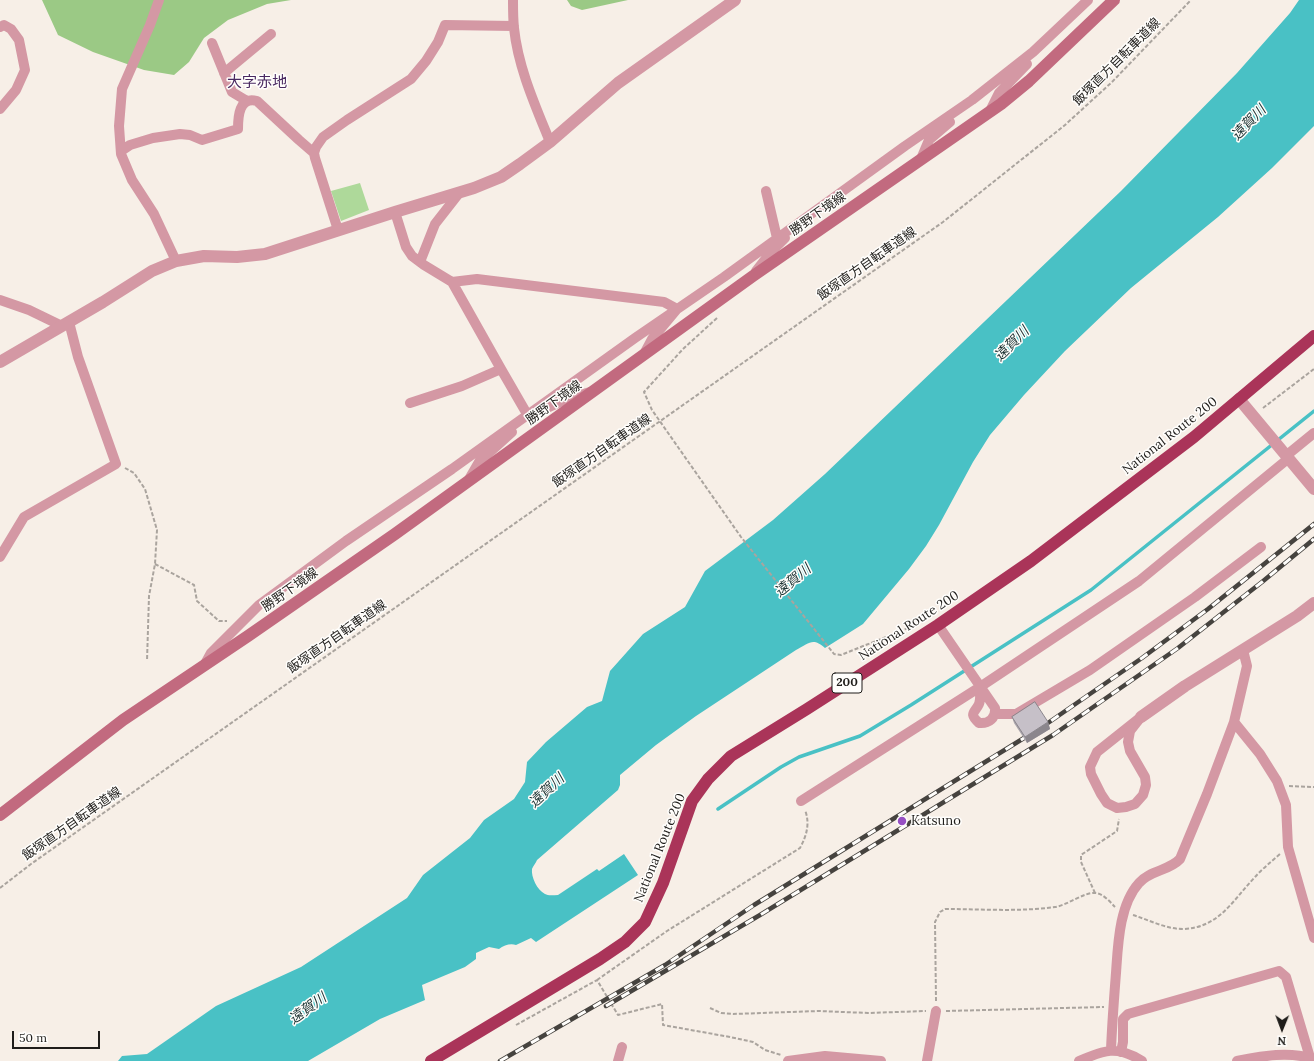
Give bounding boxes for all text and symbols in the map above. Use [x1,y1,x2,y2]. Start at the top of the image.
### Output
street label: 飯塚直方自転車道線 [1070,15,1164,109]
district label: 大字赤地 [227,74,287,92]
water label: 遠賀川 [1228,102,1270,144]
street label: 勝野下境線 [787,189,849,239]
street label: 飯塚直方自転車道線 [815,224,919,304]
water label: 遠賀川 [991,323,1033,365]
street label: 勝野下境線 [523,378,585,428]
street label: National Route 200 [1119,394,1221,478]
street label: 飯塚直方自転車道線 [550,411,654,491]
water label: 遠賀川 [772,561,814,601]
street label: 勝野下境線 [259,565,321,615]
street label: National Route 200 [856,588,962,664]
street label: 飯塚直方自転車道線 [285,597,389,677]
road number: 200 [832,673,862,693]
water label: 遠賀川 [526,771,568,811]
street label: 飯塚直方自転車道線 [20,784,124,864]
street label: National Route 200 [631,791,689,905]
place label: Katsuno [911,813,961,829]
marker: Katsuno [896,815,908,827]
water label: 遠賀川 [286,990,330,1028]
north arrow [1262,1009,1302,1049]
scale bar [14,1023,102,1049]
text: 50 m [19,1030,47,1045]
text: N [1277,1034,1286,1048]

